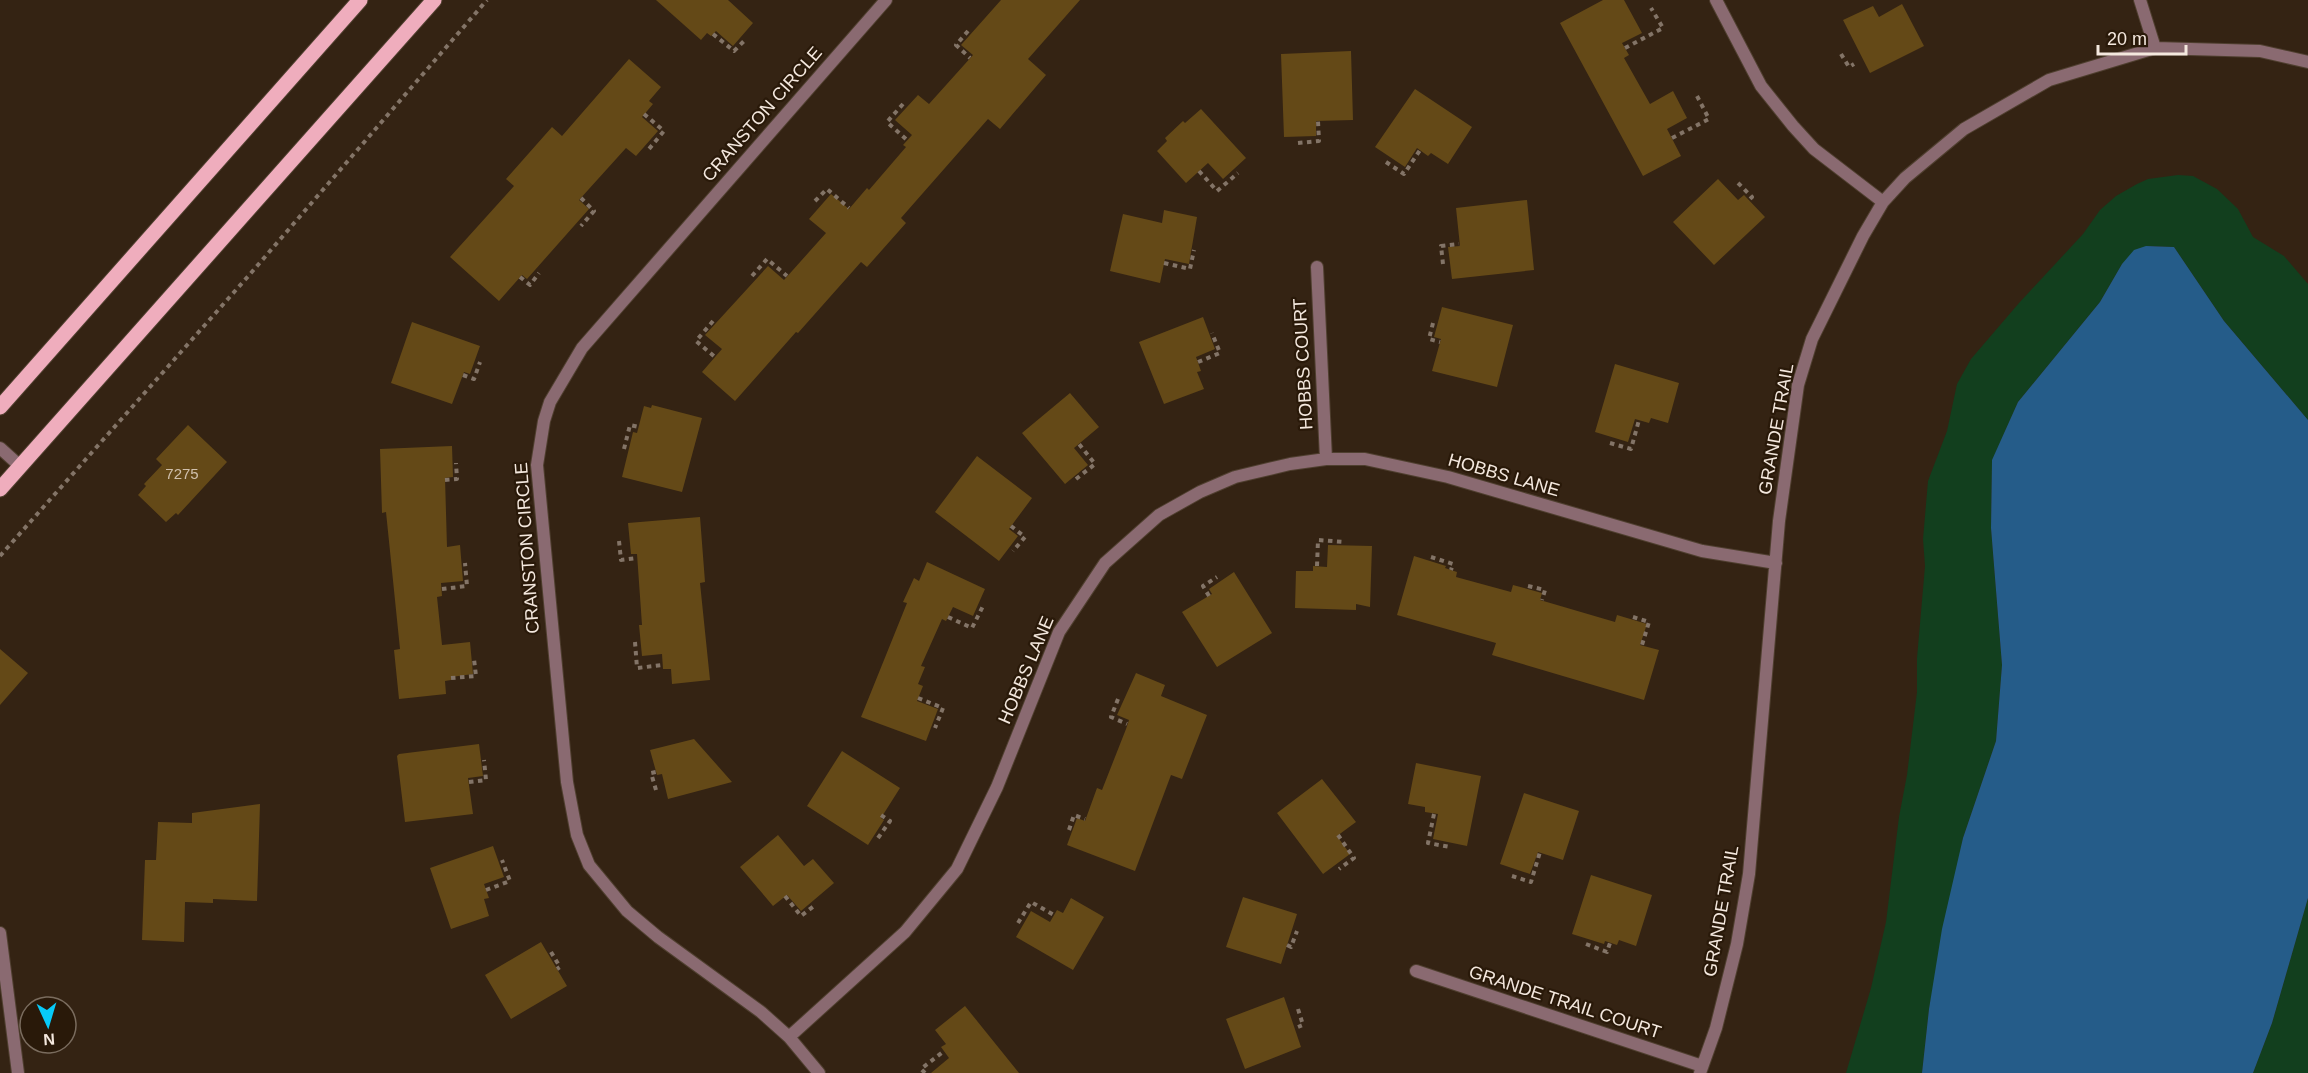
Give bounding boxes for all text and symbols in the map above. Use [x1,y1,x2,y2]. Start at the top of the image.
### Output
scale bar [2098,18,2186,56]
text: 20 m [2107,29,2147,49]
street label: CRANSTON CIRCLE [698,43,826,185]
street label: HOBBS COURT [1290,298,1316,430]
street label: GRANDE TRAIL [1755,362,1797,496]
street label: HOBBS LANE [1446,450,1562,500]
street label: CRANSTON CIRCLE [511,462,543,634]
house number: 7275 [165,465,199,482]
street label: HOBBS LANE [994,613,1058,727]
street label: GRANDE TRAIL [1700,844,1742,978]
street label: GRANDE TRAIL COURT [1466,961,1664,1043]
north arrow [18,995,78,1055]
text: N [43,1031,55,1048]

